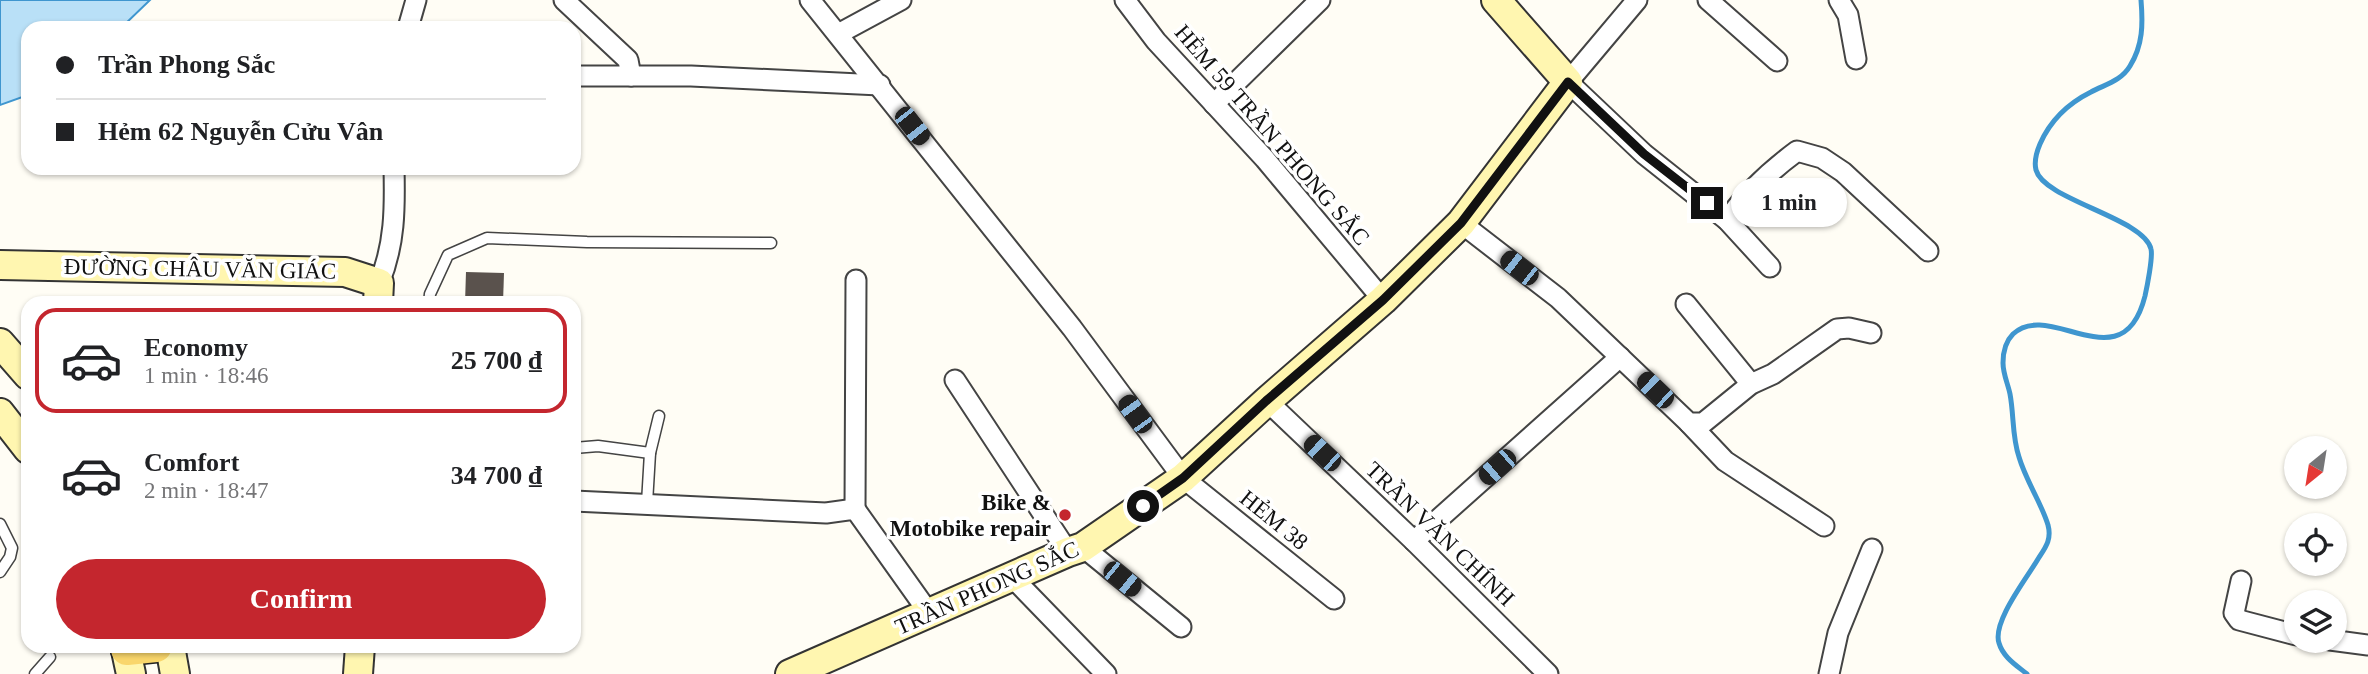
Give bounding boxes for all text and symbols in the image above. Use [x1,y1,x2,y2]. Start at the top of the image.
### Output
street label: HẺM 59 TRẦN PHONG SẮC [1170,19,1375,250]
text: Trần Phong Sắc [98,50,275,79]
car [891,103,934,149]
text: Hẻm 62 Nguyễn Cửu Vân [98,117,383,146]
callout: 1 min [1732,178,1847,228]
route end [1691,187,1723,219]
text: 1 min [1761,190,1817,215]
car [1496,247,1543,289]
street label: ĐƯỜNG CHÂU VĂN GIÁC [64,253,336,284]
icon: car [60,329,123,392]
text: Economy [144,333,248,362]
text: 25 700 ₫ [451,346,542,375]
text: 1 min · 18:46 [144,363,269,388]
car [1633,368,1678,412]
car [1115,391,1156,437]
car [1300,431,1345,475]
north arrow [2284,436,2347,499]
map controls [2284,436,2347,653]
icon: car [60,444,123,507]
car [1475,445,1520,489]
text: Comfort [144,448,239,477]
street label: TRẦN VĂN CHÍNH [1361,456,1520,611]
text: 34 700 ₫ [451,461,542,490]
text: 2 min · 18:47 [144,478,269,503]
street label: HẺM 38 [1235,485,1313,555]
place label: Bike & Motobike repair [890,490,1051,541]
route start [1127,490,1159,522]
marker: Bike & Motobike repair [1057,507,1073,523]
button: locate [2284,513,2347,576]
street label: TRẦN PHONG SẮC [891,535,1083,640]
car [1100,558,1145,600]
button: Confirm [56,559,546,639]
button: layers [2284,590,2347,653]

